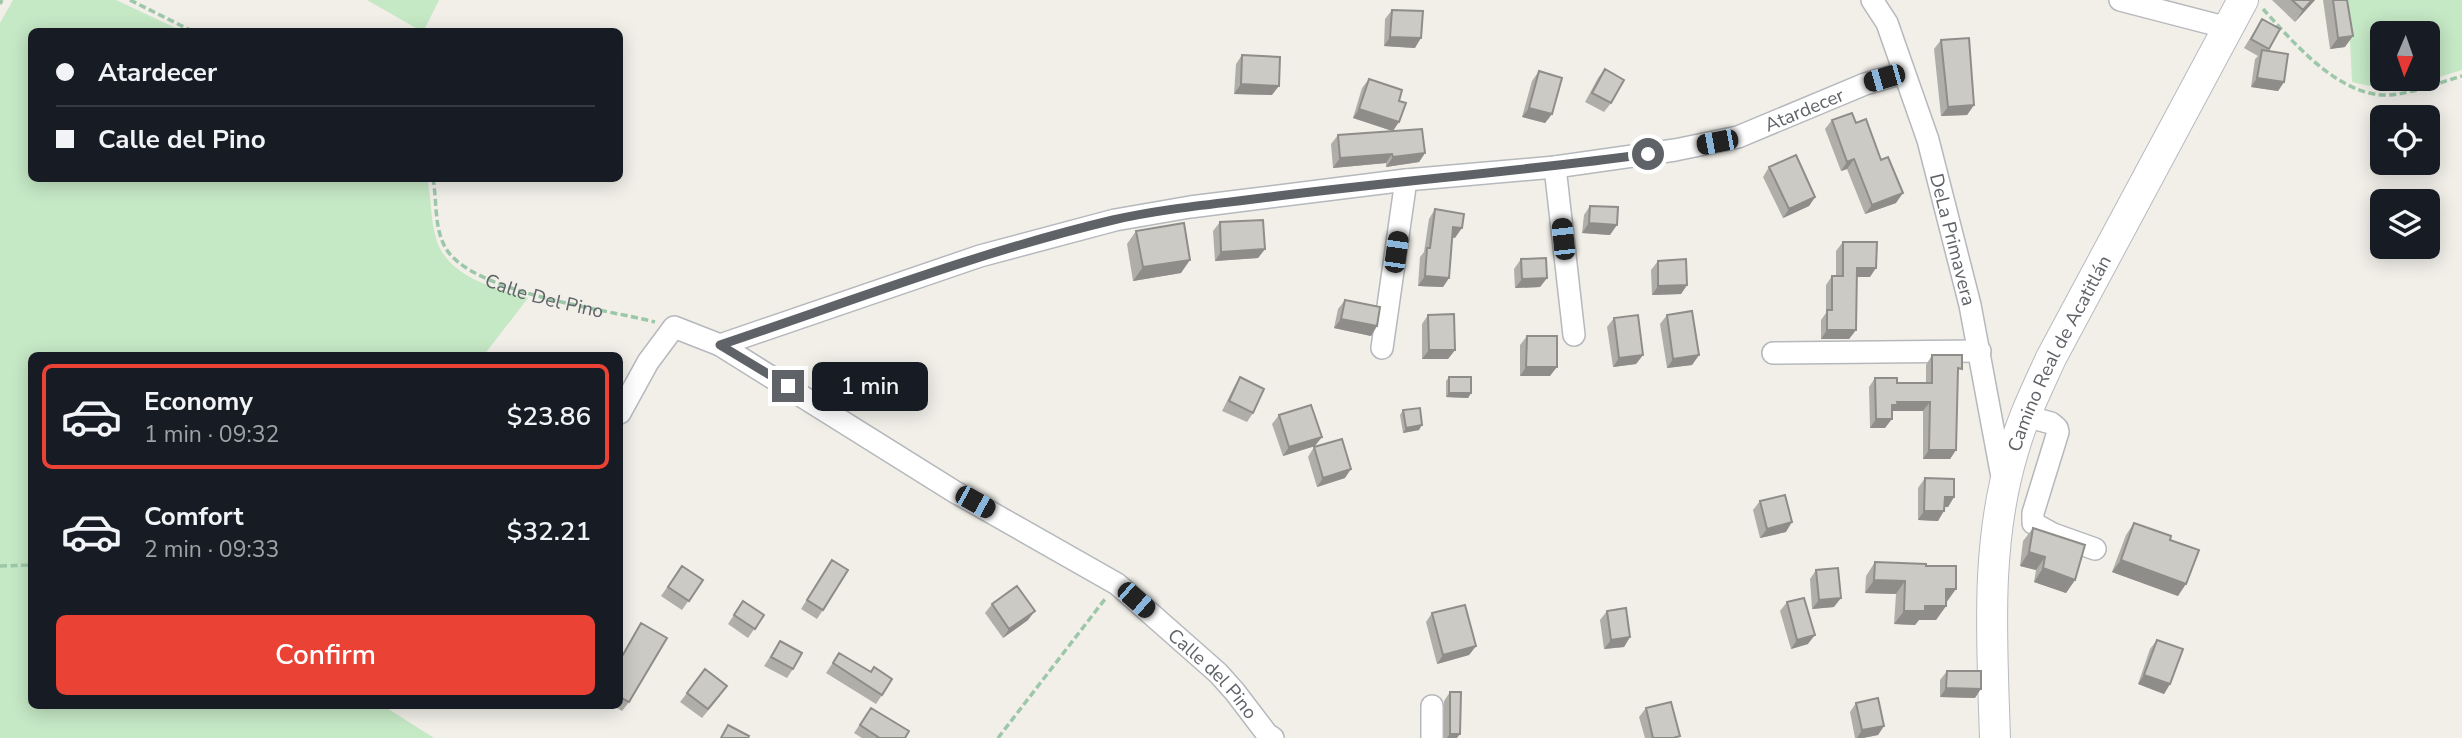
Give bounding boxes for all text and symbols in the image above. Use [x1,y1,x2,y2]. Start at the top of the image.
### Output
north arrow [2370,21,2440,91]
map controls [2370,21,2440,259]
text: Atardecer [98,55,217,90]
car [1861,62,1908,94]
street label: Atardecer [1761,82,1848,138]
button: locate [2370,105,2440,175]
text: Calle del Pino [98,122,266,157]
car [1695,128,1740,156]
route start [1632,138,1664,170]
street label: DeLa Primavera [1923,171,1982,308]
button: layers [2370,189,2440,259]
car [1551,217,1576,261]
car [1383,230,1410,274]
street label: Camino Real de Acatitlán [2002,251,2118,455]
street label: Calle Del Pino [481,268,606,325]
callout: 1 min [812,362,928,410]
route end [772,370,804,402]
text: 1 min [841,371,899,402]
text: Economy [144,384,253,419]
icon: car [60,385,123,448]
text: $23.86 [507,399,591,434]
text: 1 min · 09:32 [144,419,279,450]
car [952,483,999,521]
text: Comfort [144,499,244,534]
icon: car [60,500,123,563]
text: $32.21 [507,514,591,549]
text: 2 min · 09:33 [144,534,279,565]
car [1114,578,1159,622]
button: Confirm [56,615,595,695]
street label: Calle del Pino [1162,623,1263,725]

